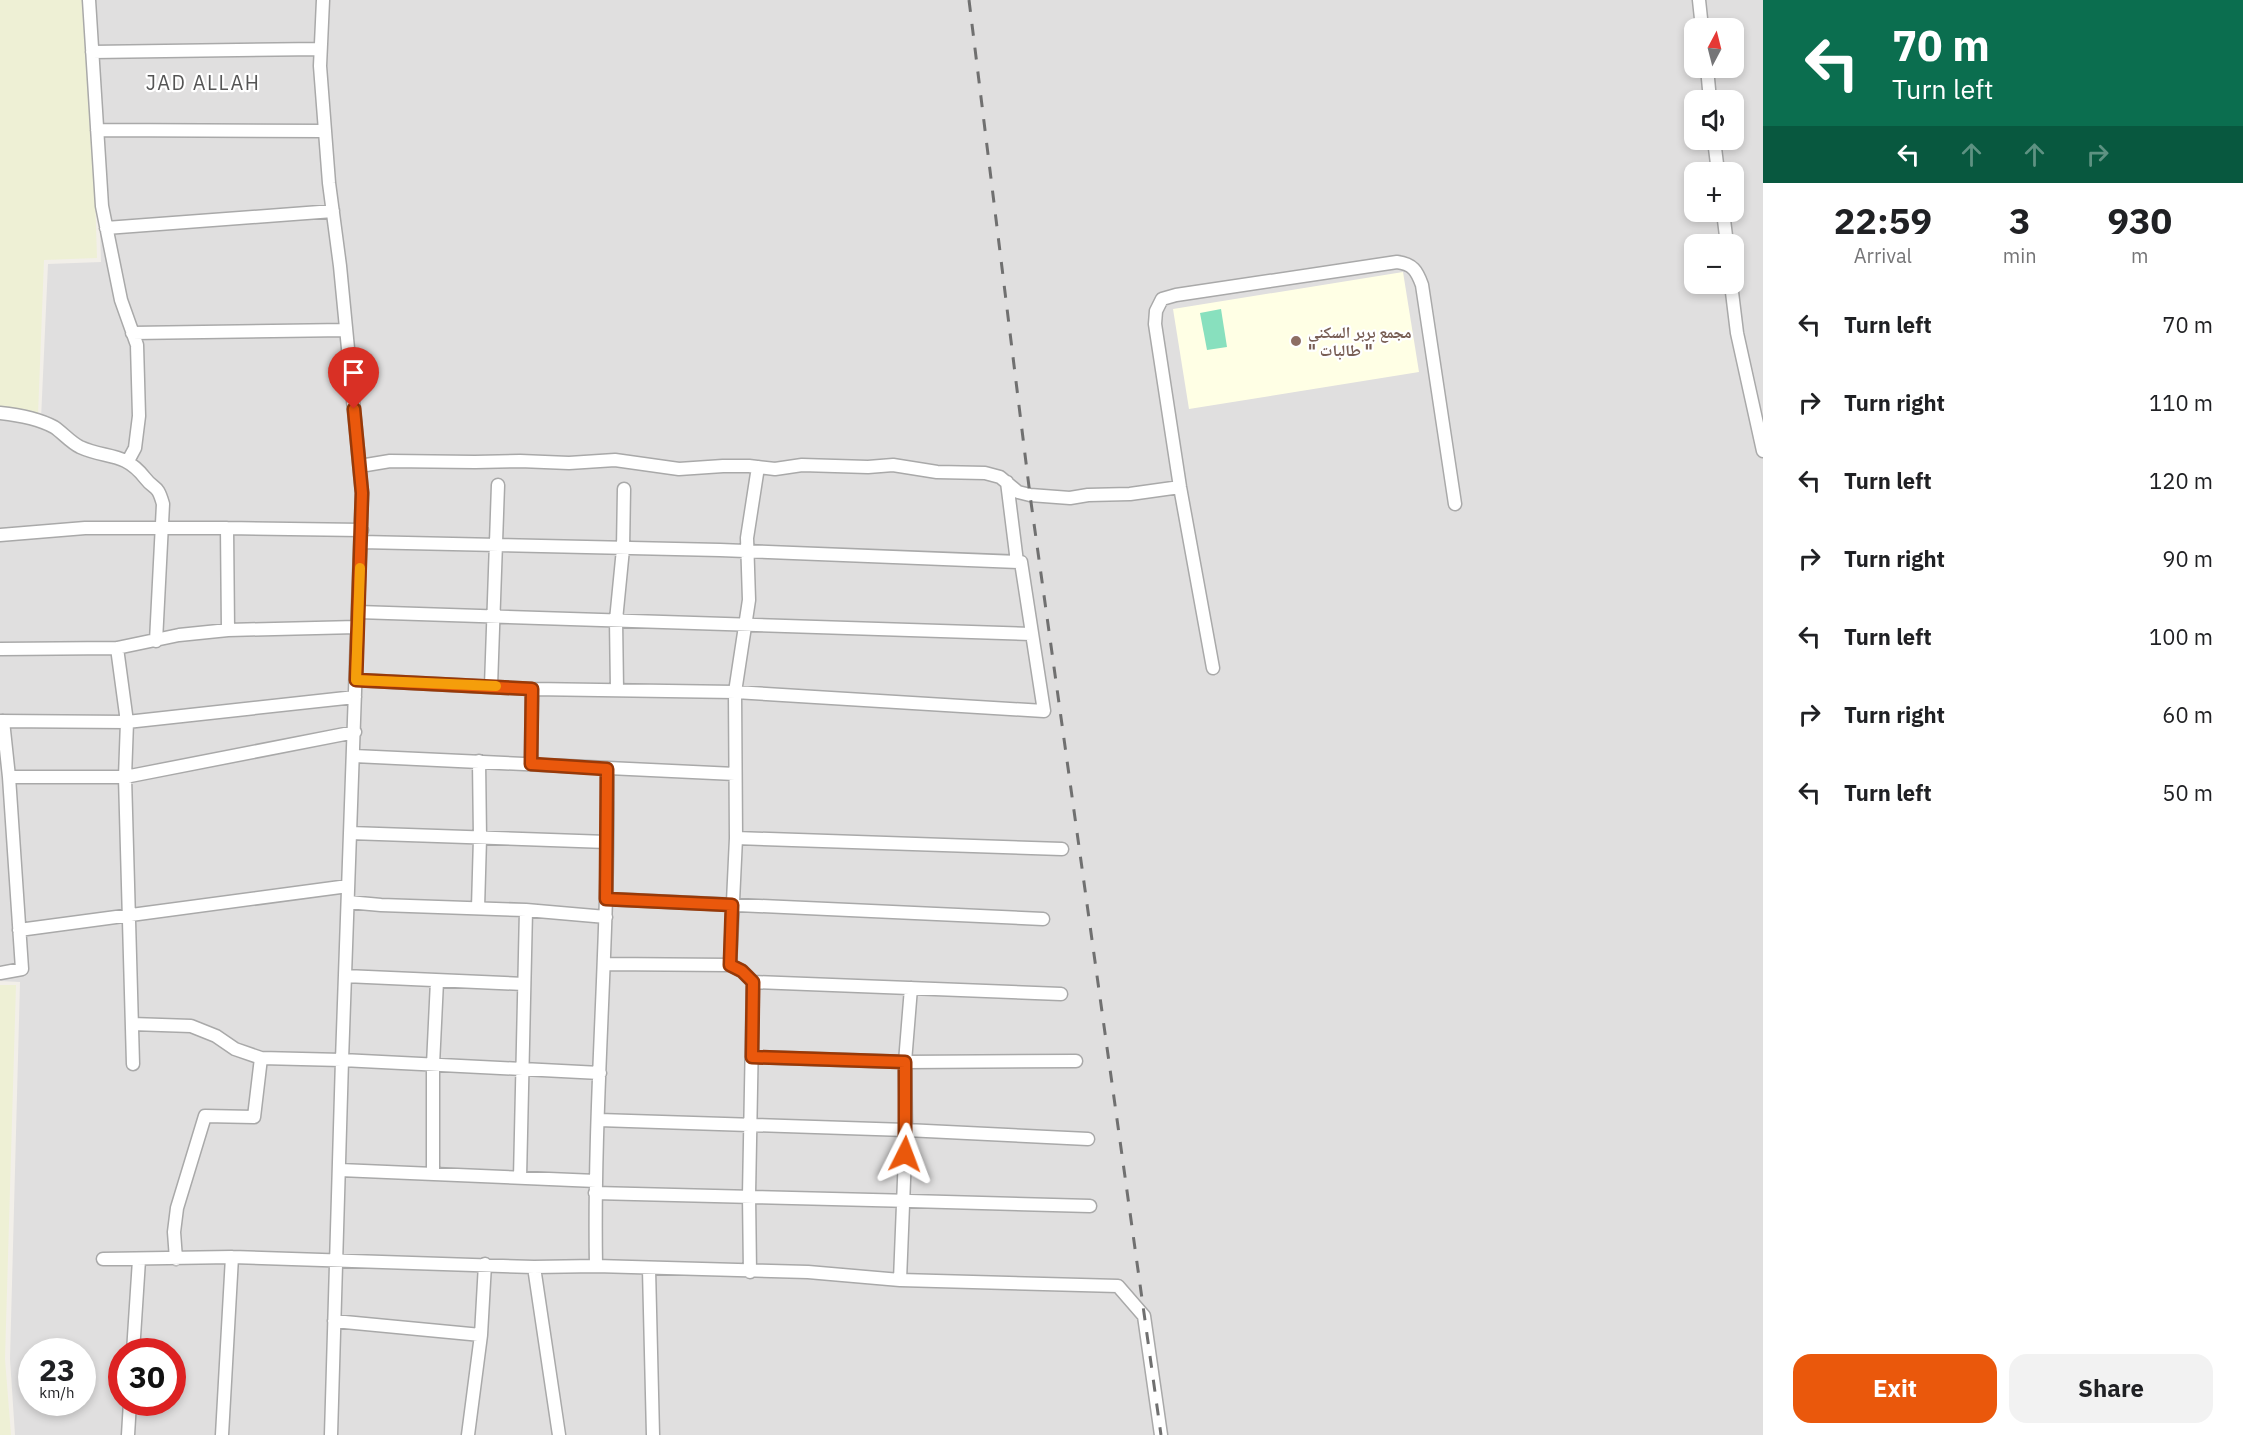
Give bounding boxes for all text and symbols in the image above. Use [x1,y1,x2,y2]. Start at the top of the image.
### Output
north arrow [1684,18,1744,78]
map controls [1684,18,1744,294]
text: 70 m [1892,18,1990,73]
icon: left [1793,24,1871,102]
district label: JAD ALLAH [146,69,260,96]
text: Turn left [1892,71,1993,106]
button: sound [1684,90,1744,150]
icon: left [1892,138,1925,171]
icon: ahead [1955,138,1988,171]
icon: ahead [2018,138,2051,171]
icon: right [2081,138,2114,171]
button: + [1684,162,1744,222]
text: 22:59 [1834,197,1932,244]
text: 3 [2009,197,2031,244]
text: 930 [2107,197,2172,244]
button: − [1684,234,1744,294]
text: Arrival [1854,242,1912,269]
text: min [2003,242,2037,269]
text: m [2131,242,2149,269]
icon: left [1793,308,1826,341]
text: Turn left [1844,310,1932,339]
text: 70 m [2162,310,2213,339]
place label: مجمع بربر السكني " طالبات " [1308,322,1412,360]
marker: مجمع بربر السكني " طالبات " [1289,334,1303,348]
pin [328,347,379,409]
icon: arrive [337,356,370,389]
icon: right [1793,386,1826,419]
text: Turn right [1844,388,1945,417]
text: 110 m [2149,388,2213,417]
icon: left [1793,464,1826,497]
text: Turn left [1844,466,1932,495]
text: 120 m [2149,466,2213,495]
icon: right [1793,542,1826,575]
text: Turn right [1844,544,1945,573]
text: 90 m [2162,544,2213,573]
icon: left [1793,620,1826,653]
text: Turn left [1844,622,1932,651]
text: 100 m [2149,622,2213,651]
icon: right [1793,698,1826,731]
text: Turn right [1844,700,1945,729]
text: 60 m [2162,700,2213,729]
icon: left [1793,776,1826,809]
text: Turn left [1844,778,1932,807]
text: 50 m [2162,778,2213,807]
position arrow [873,1122,937,1186]
speed limit sign: 30 [108,1338,186,1416]
text: 23 [39,1350,75,1389]
button: Exit [1793,1354,1997,1423]
button: Share [2009,1354,2213,1423]
text: km/h [39,1383,75,1402]

